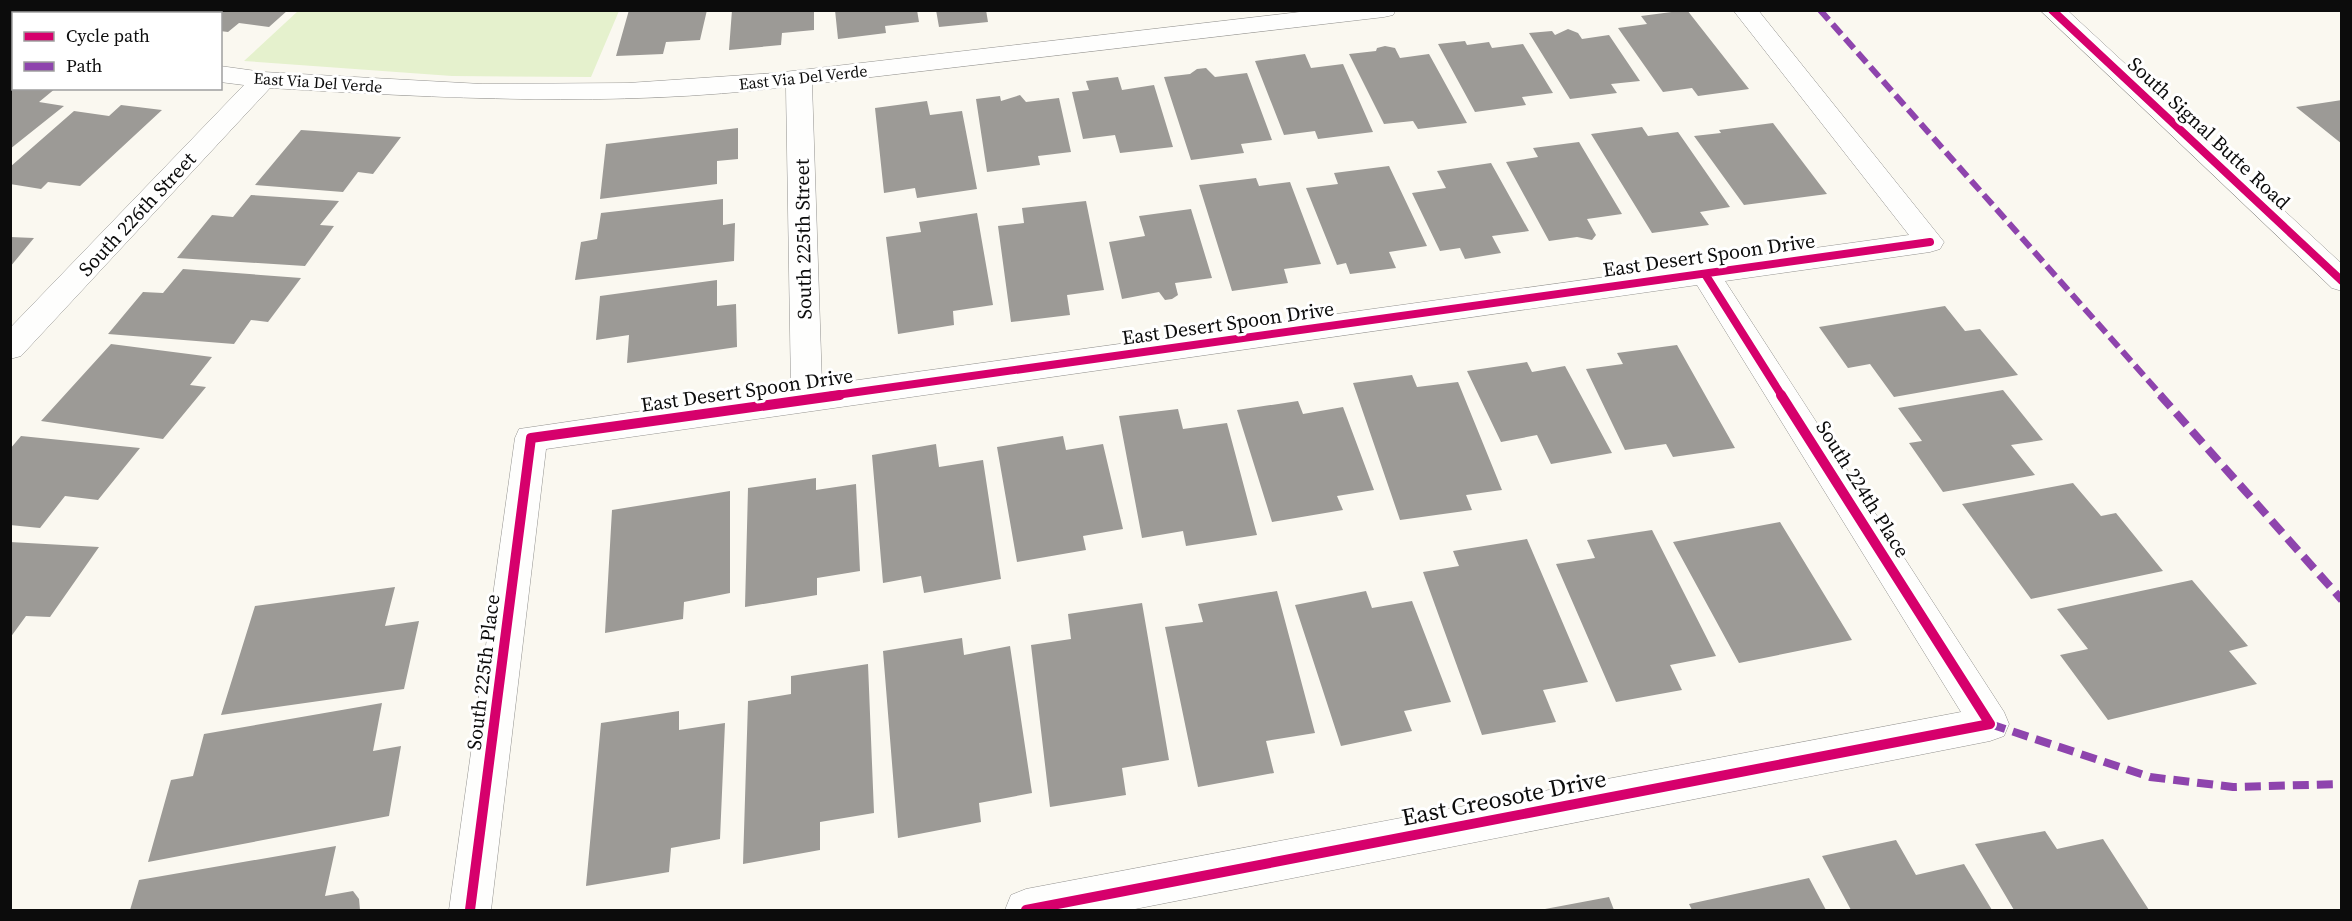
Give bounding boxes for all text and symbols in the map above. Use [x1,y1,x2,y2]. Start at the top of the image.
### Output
legend [12,12,222,90]
text: Cycle path [66,23,150,48]
street label: South Signal Butte Road [2122,50,2297,216]
text: Path [66,53,103,78]
street label: East Via Del Verde [738,59,868,95]
street label: East Via Del Verde [253,67,383,97]
street label: South 226th Street [72,145,202,282]
street label: South 225th Street [788,158,818,320]
street label: East Desert Spoon Drive [1601,226,1817,284]
street label: East Desert Spoon Drive [1120,294,1336,352]
street label: East Desert Spoon Drive [639,361,855,419]
street label: South 224th Place [1810,415,1916,563]
street label: South 225th Place [460,593,506,751]
street label: East Creosote Drive [1399,761,1609,834]

